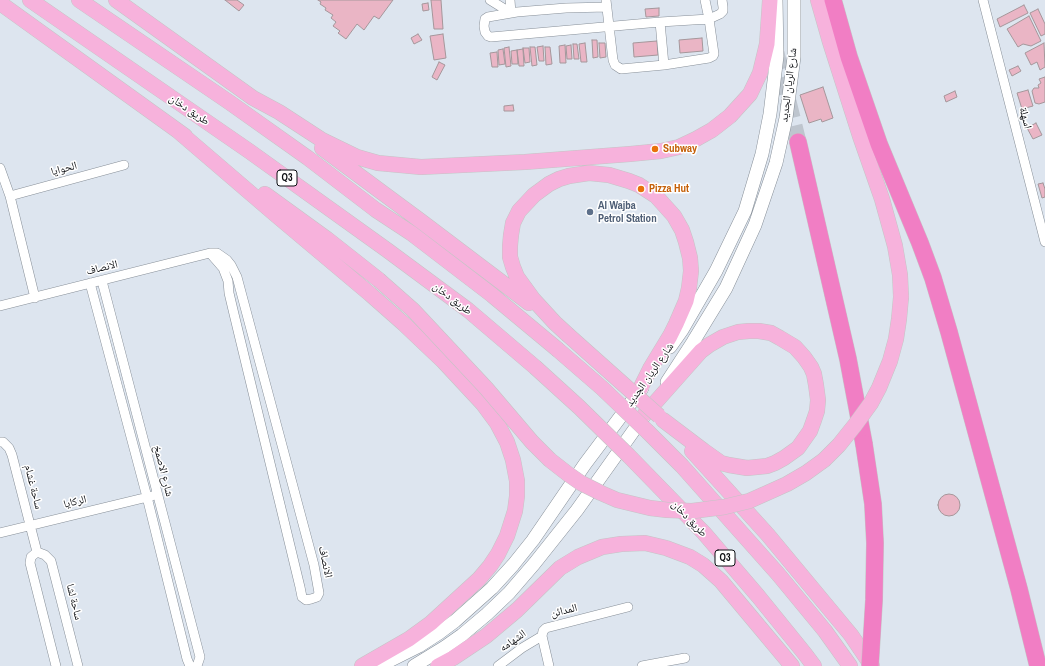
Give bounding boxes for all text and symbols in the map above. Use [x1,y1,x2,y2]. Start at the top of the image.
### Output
street label: شارع الريان الجديد [778,47,800,123]
street label: طريق دخان [166,92,212,128]
street label: اسهلة [1016,106,1034,130]
place label: Subway [663,142,697,156]
marker: Subway [650,144,660,154]
street label: الحوايا [49,159,79,179]
road number: Q3 [277,170,297,186]
place label: Pizza Hut [649,182,689,196]
marker: Pizza Hut [636,184,646,194]
place label: Al Wajba Petrol Station [598,199,657,225]
marker: Al Wajba Petrol Station [585,207,595,217]
street label: الانصاف [85,258,119,278]
street label: طريق دخان [430,280,474,318]
street label: شارع الريان الجديد [623,341,677,409]
street label: شارع الاصمخ [150,444,176,498]
street label: ساحة غشام [21,463,45,511]
street label: الركايا [62,493,88,511]
street label: طريق دخان [668,498,710,540]
street label: الانصاف [315,545,335,579]
road number: Q3 [715,550,735,566]
street label: ساحة لشا [63,582,85,622]
street label: المدائن [549,601,579,621]
street label: الشهامه [497,627,529,655]

